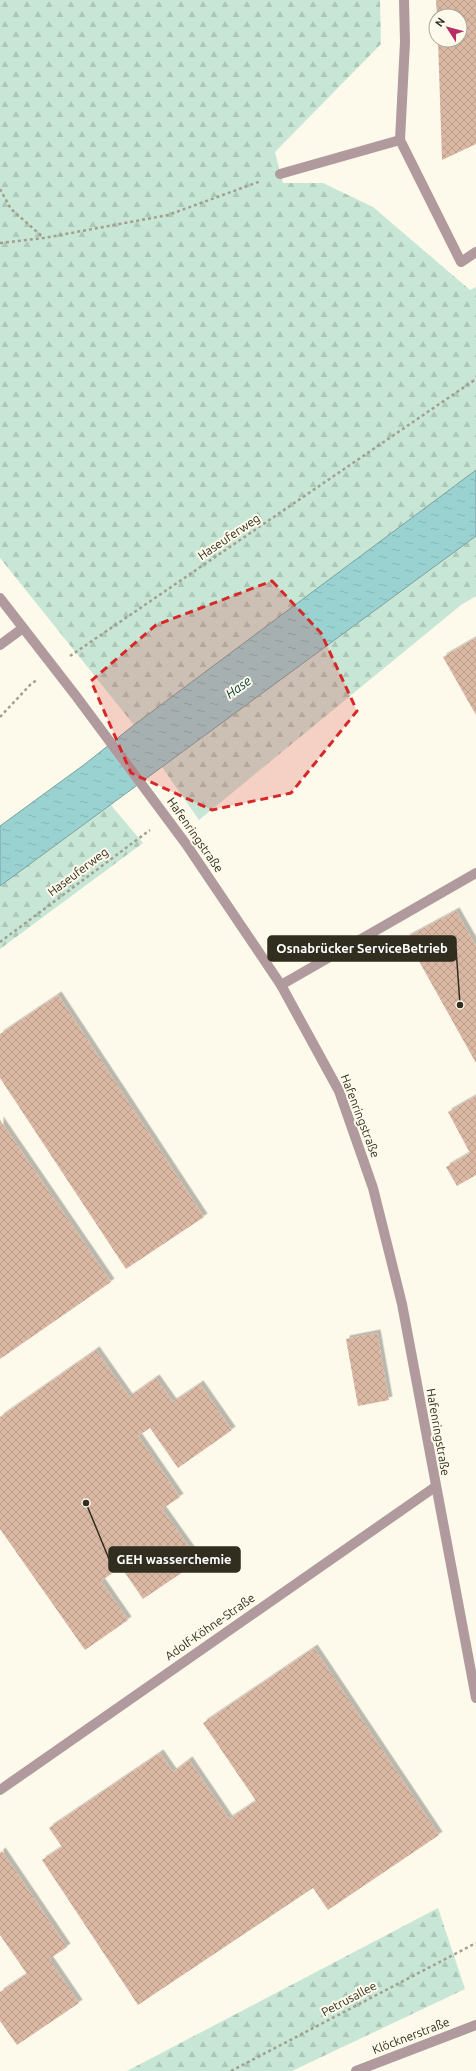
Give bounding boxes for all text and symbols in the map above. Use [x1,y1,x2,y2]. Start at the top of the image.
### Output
north arrow [428,8,468,48]
text: N [433,15,447,29]
street label: Haseuferweg [195,511,262,562]
water label: Hase [223,673,254,701]
street label: Hafenringstraße [165,795,226,875]
street label: Haseuferweg [45,845,110,898]
callout: Osnabrücker ServiceBetrieb [268,936,456,961]
text: Osnabrücker ServiceBetrieb [276,941,448,955]
street label: Hafenringstraße [339,1072,382,1159]
street label: Hafenringstraße [424,1387,453,1477]
callout: GEH wasserchemie [109,1547,240,1572]
text: GEH wasserchemie [116,1552,232,1566]
street label: Adolf-Köhne-Straße [162,1591,257,1662]
street label: Petrusallee [319,1979,379,2019]
street label: Klöcknerstraße [370,2015,451,2056]

